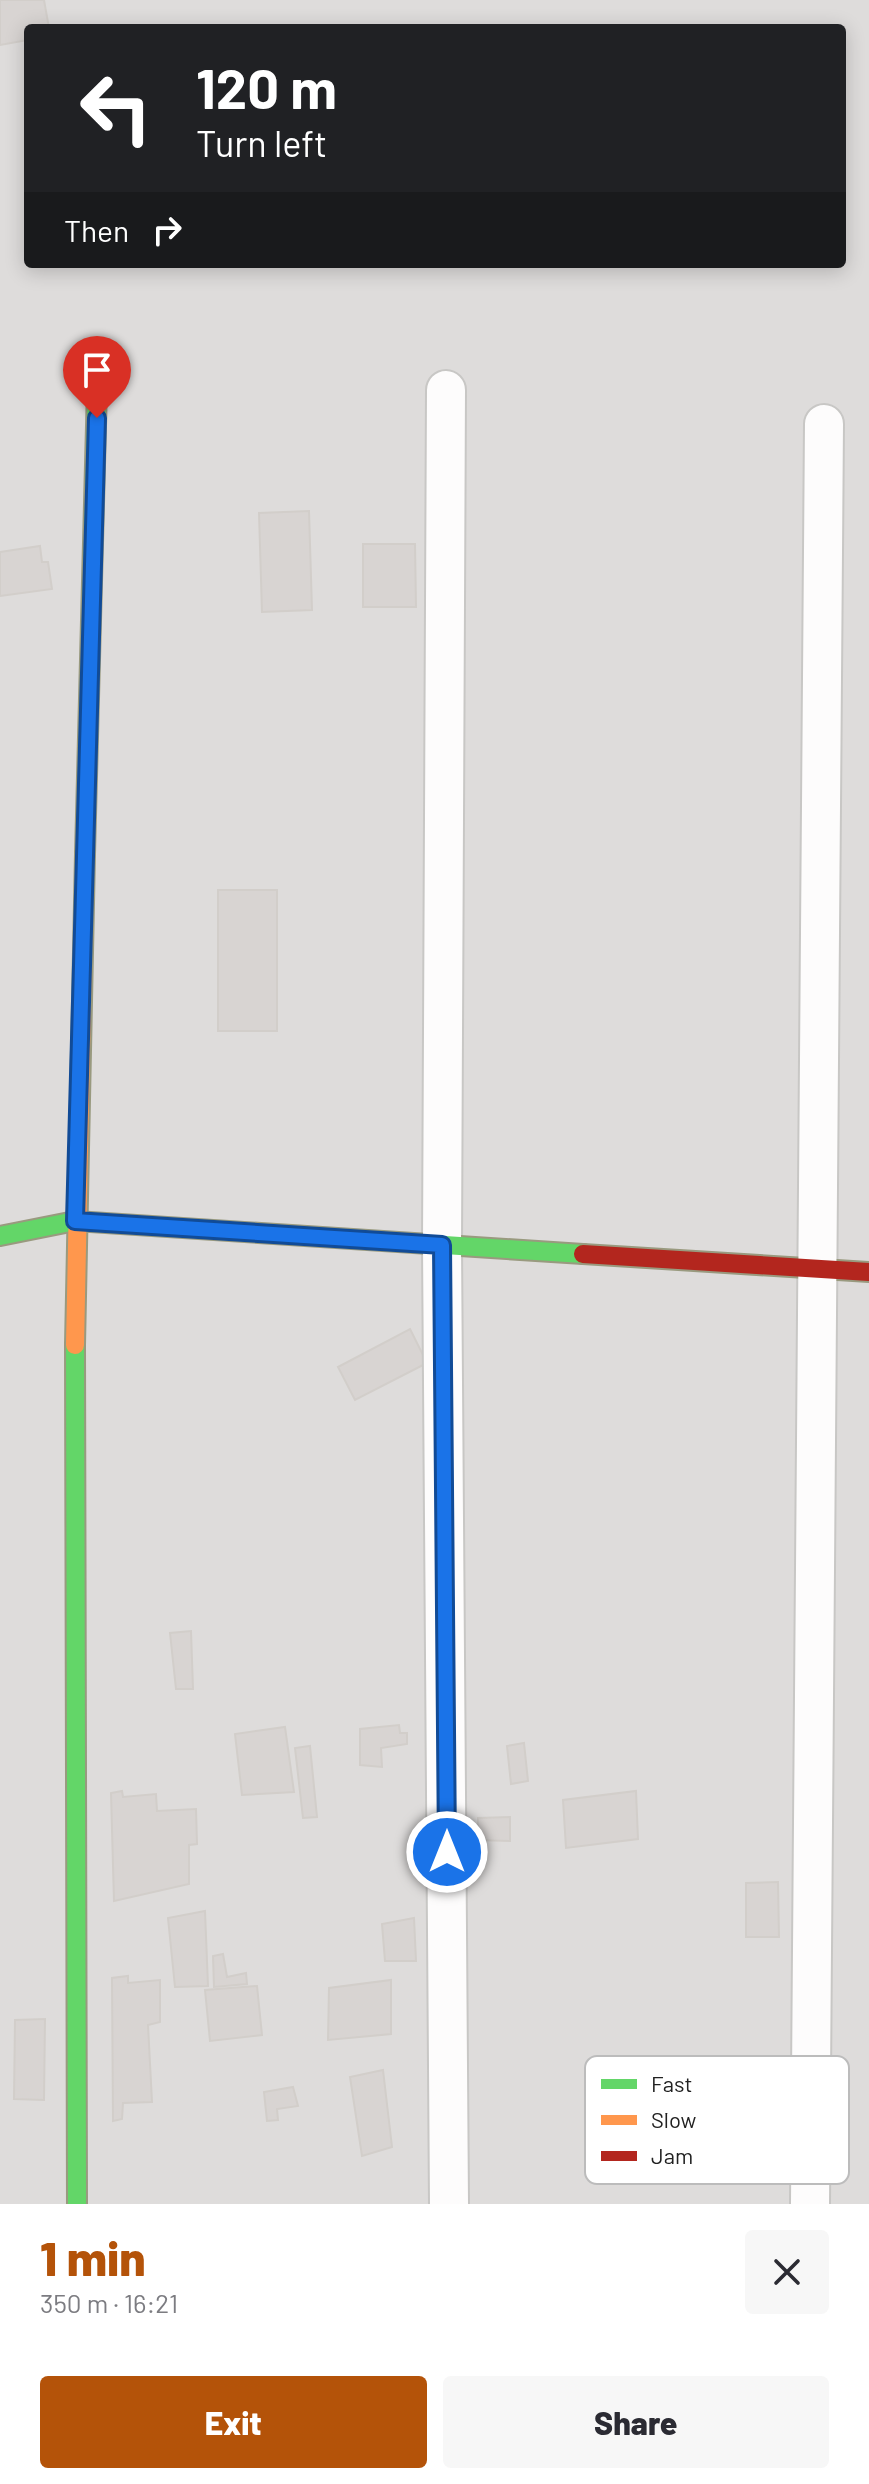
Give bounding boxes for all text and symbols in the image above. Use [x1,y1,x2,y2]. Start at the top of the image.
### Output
text: 120 m [196,53,337,120]
icon: left [64,56,168,160]
text: Turn left [196,121,327,164]
icon: right [145,208,189,252]
text: Then [64,212,129,248]
pin [63,336,131,418]
icon: arrive [75,348,119,392]
position arrow [405,1810,489,1894]
legend [585,2056,849,2184]
text: Fast [651,2070,693,2096]
text: Slow [651,2106,696,2132]
text: Jam [651,2142,693,2168]
text: 1 min [40,2228,146,2286]
button: close [745,2230,829,2314]
text: 350 m · 16:21 [40,2287,178,2318]
button: Exit [40,2376,427,2468]
button: Share [443,2376,829,2468]

